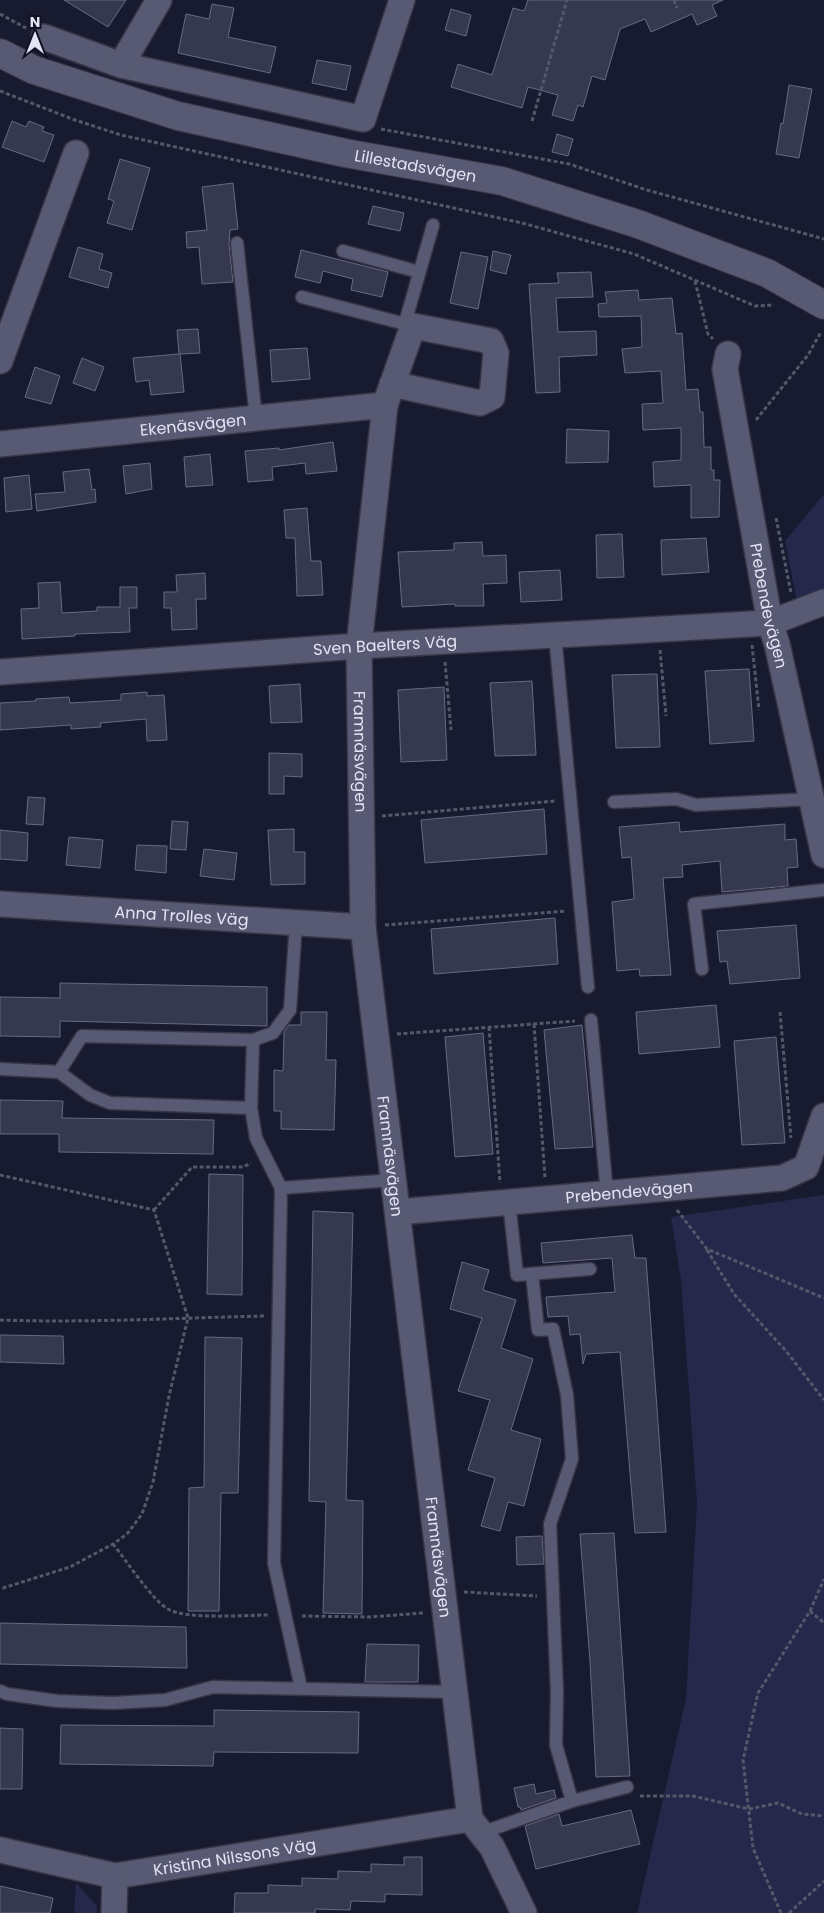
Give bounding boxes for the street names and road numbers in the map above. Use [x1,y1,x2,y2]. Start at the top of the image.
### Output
street label: Lillestadsvägen [353,143,479,188]
street label: Ekenäsvägen [139,408,247,441]
street label: Prebendevägen [745,541,794,670]
street label: Sven Baelters Väg [312,629,458,661]
street label: Framnäsvägen [348,691,373,813]
street label: Anna Trolles Väg [114,900,249,931]
street label: Framnäsvägen [372,1094,409,1218]
street label: Prebendevägen [564,1174,694,1209]
street label: Framnäsvägen [420,1495,457,1619]
street label: Kristina Nilssons Väg [152,1832,318,1881]

